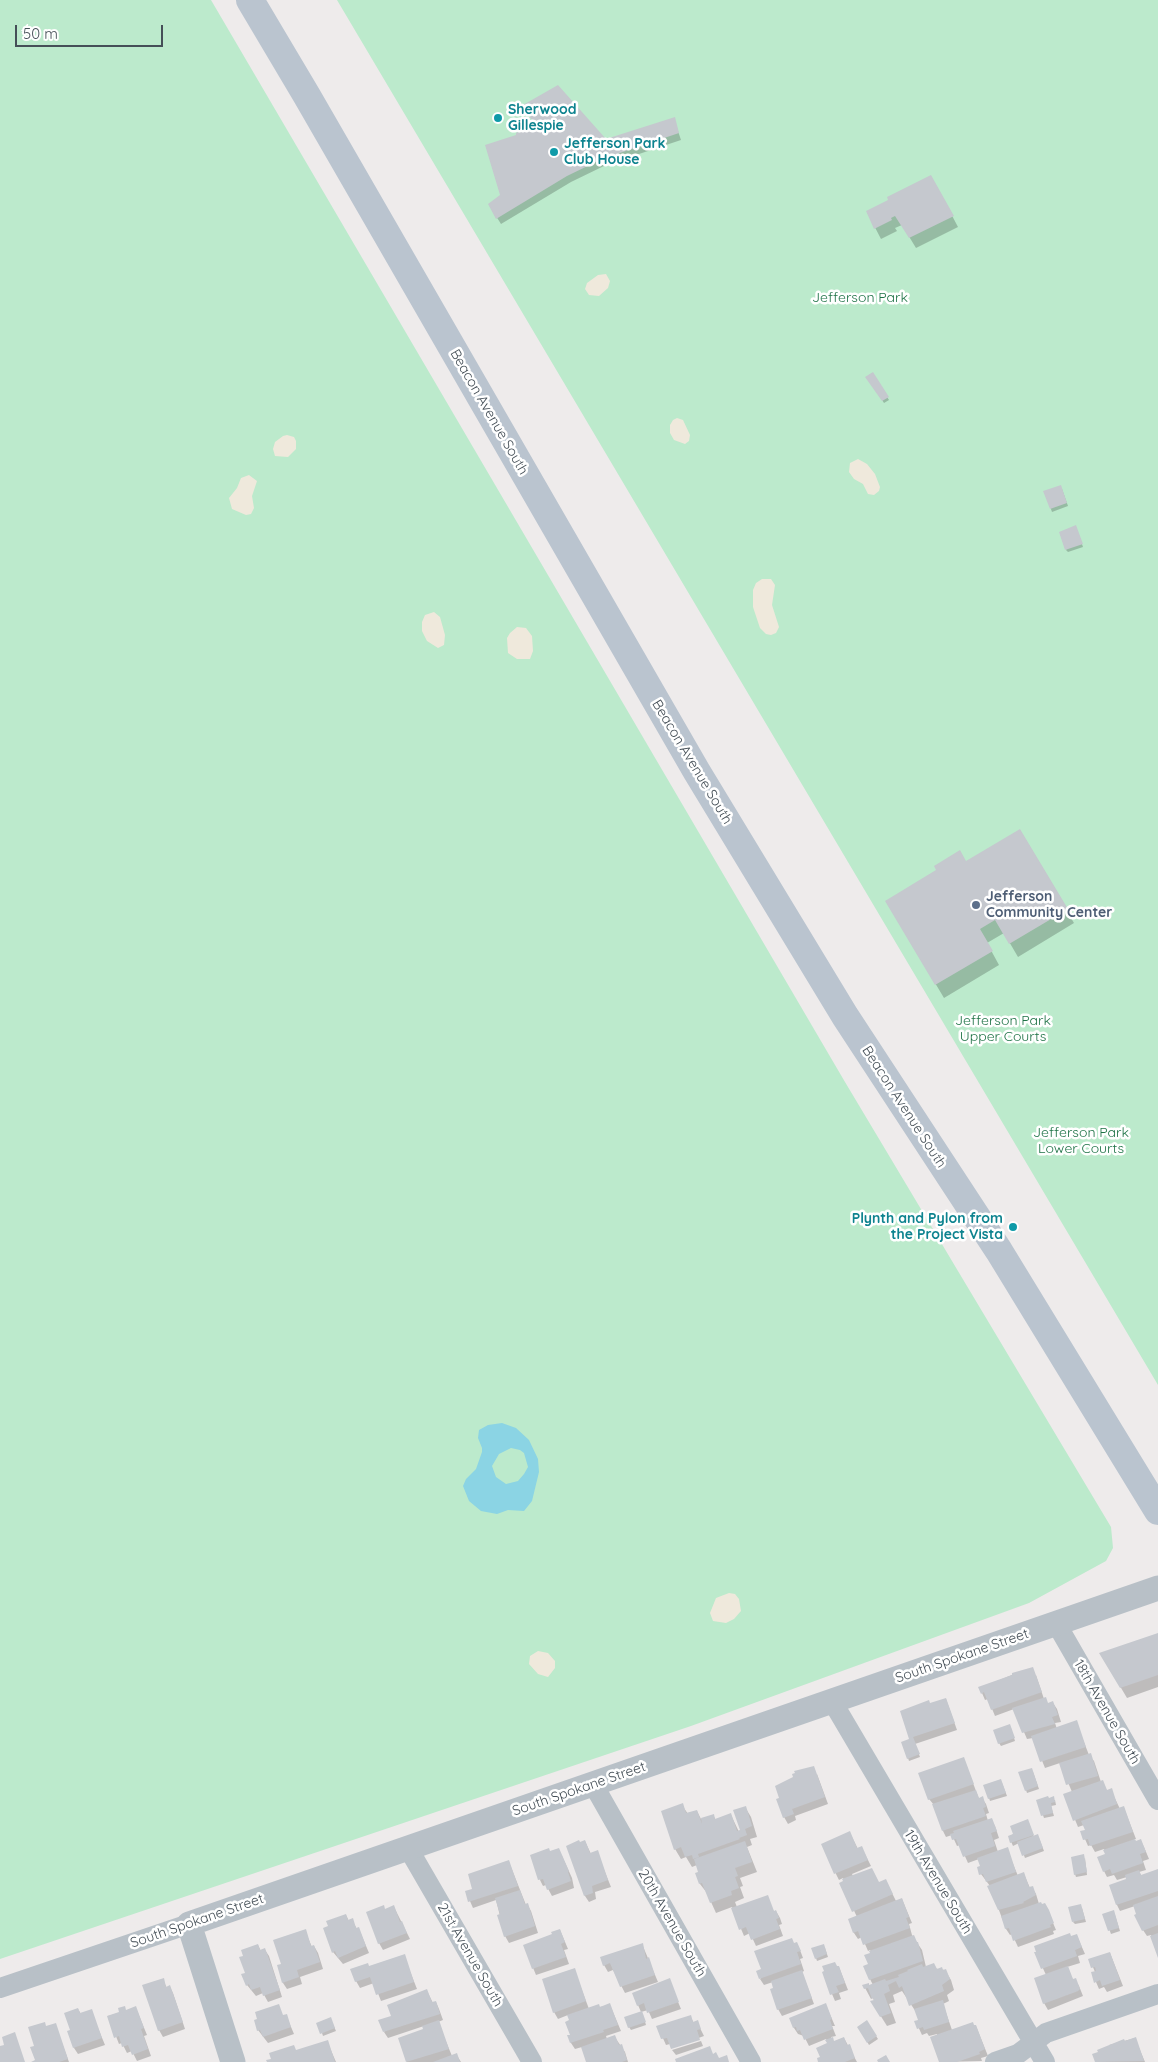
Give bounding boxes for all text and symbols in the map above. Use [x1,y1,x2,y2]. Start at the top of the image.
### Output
scale bar [18,15,165,47]
text: 50 m [23,24,58,43]
place label: Sherwood Gillespie [508,102,577,134]
marker: Sherwood Gillespie [492,112,504,124]
place label: Jefferson Park Club House [564,136,666,168]
marker: Jefferson Park Club House [548,146,560,158]
park label: Jefferson Park [812,290,908,306]
street label: Beacon Avenue South [446,346,532,478]
street label: Beacon Avenue South [648,697,736,827]
place label: Jefferson Community Center [986,889,1112,922]
marker: Jefferson Community Center [970,899,982,911]
park label: Jefferson Park Upper Courts [955,1013,1051,1046]
street label: Beacon Avenue South [858,1043,950,1171]
park label: Jefferson Park Lower Courts [1033,1125,1129,1158]
place label: Plynth and Pylon from the Project Vista [852,1211,1003,1244]
marker: Plynth and Pylon from the Project Vista [1007,1221,1019,1233]
street label: South Spokane Street [893,1625,1031,1687]
street label: 18th Avenue South [1070,1657,1144,1767]
street label: South Spokane Street [510,1758,648,1820]
street label: 19th Avenue South [900,1827,976,1937]
street label: 20th Avenue South [634,1866,710,1980]
street label: South Spokane Street [128,1890,266,1952]
street label: 21st Avenue South [434,1900,506,2010]

